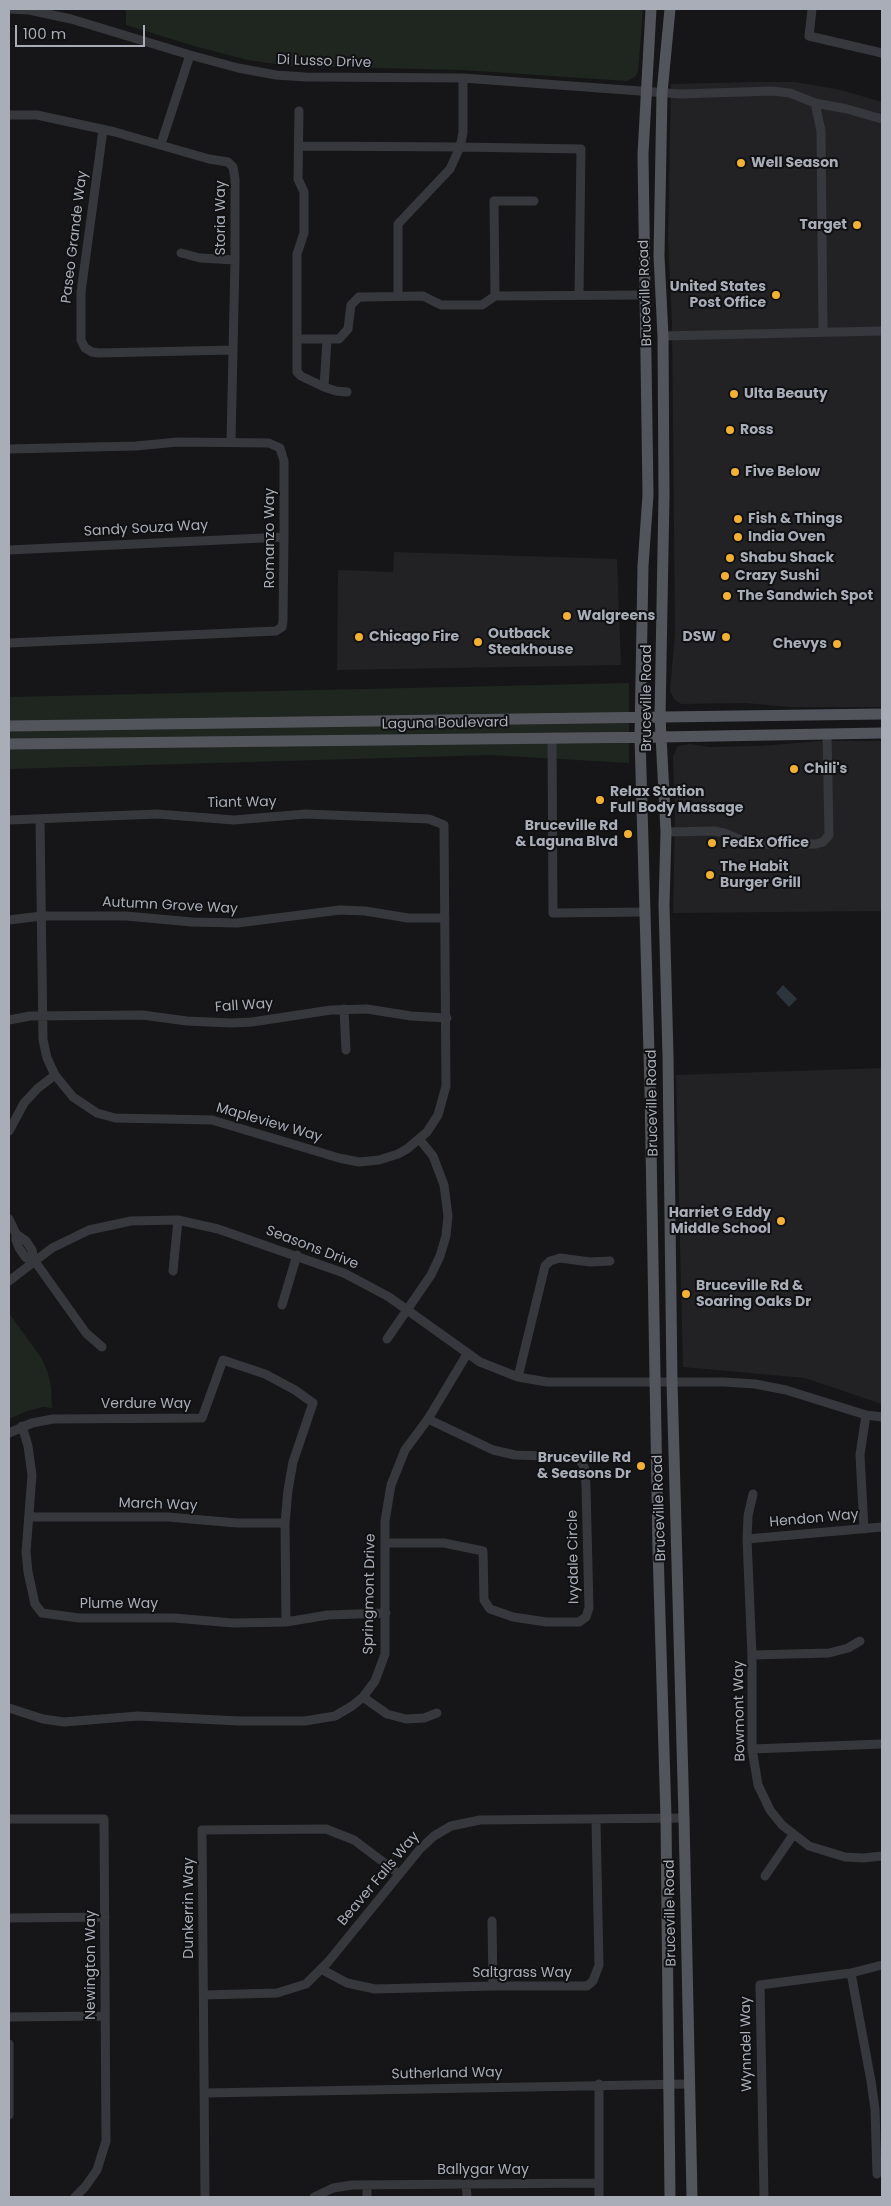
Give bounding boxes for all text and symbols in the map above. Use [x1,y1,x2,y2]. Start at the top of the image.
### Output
scale bar [18,15,148,47]
text: 100 m [23,23,66,44]
street label: Di Lusso Drive [276,52,372,72]
place label: Well Season [751,155,838,171]
marker: Well Season [735,157,747,169]
street label: Paseo Grande Way [59,170,91,304]
street label: Storia Way [213,180,229,256]
place label: Target [799,217,847,233]
marker: Target [851,219,863,231]
street label: Bruceville Road [636,239,656,347]
place label: United States Post Office [670,279,766,312]
marker: United States Post Office [770,289,782,301]
place label: Ulta Beauty [744,386,827,402]
marker: Ulta Beauty [728,388,740,400]
place label: Ross [740,422,774,438]
marker: Ross [724,424,736,436]
place label: Five Below [745,464,820,480]
marker: Five Below [729,466,741,478]
street label: Romanzo Way [262,488,278,588]
place label: Fish & Things [748,511,843,527]
marker: Fish & Things [732,513,744,525]
street label: Sandy Souza Way [83,517,209,541]
place label: India Oven [748,529,826,545]
marker: India Oven [732,531,744,543]
place label: Shabu Shack [740,550,834,566]
marker: Shabu Shack [724,552,736,564]
place label: Crazy Sushi [735,568,819,584]
marker: Crazy Sushi [719,570,731,582]
place label: The Sandwich Spot [737,588,873,604]
marker: The Sandwich Spot [721,590,733,602]
place label: Walgreens [577,608,655,624]
marker: Walgreens [561,610,573,622]
place label: Outback Steakhouse [488,626,573,658]
place label: Chicago Fire [369,629,459,645]
place label: DSW [682,629,716,645]
marker: Chicago Fire [353,631,365,643]
marker: DSW [720,631,732,643]
marker: Outback Steakhouse [472,636,484,648]
place label: Chevys [773,636,827,652]
marker: Chevys [831,638,843,650]
street label: Bruceville Road [639,645,655,751]
street label: Laguna Boulevard [381,714,509,734]
place label: Chili's [804,761,847,777]
marker: Chili's [788,763,800,775]
place label: Relax Station Full Body Massage [610,784,743,816]
street label: Tiant Way [207,794,277,812]
marker: Relax Station Full Body Massage [594,794,606,806]
place label: Bruceville Rd & Laguna Blvd [515,818,618,850]
marker: Bruceville Rd & Laguna Blvd [622,828,634,840]
place label: FedEx Office [722,835,809,851]
marker: FedEx Office [706,837,718,849]
place label: The Habit Burger Grill [720,859,801,892]
marker: The Habit Burger Grill [704,869,716,881]
street label: Autumn Grove Way [102,894,238,918]
street label: Fall Way [214,996,274,1016]
street label: Bruceville Road [644,1049,662,1157]
street label: Mapleview Way [214,1100,324,1146]
place label: Harriet G Eddy Middle School [669,1205,771,1238]
marker: Harriet G Eddy Middle School [775,1215,787,1227]
street label: Seasons Drive [263,1223,361,1273]
place label: Bruceville Rd & Soaring Oaks Dr [696,1278,811,1310]
marker: Bruceville Rd & Soaring Oaks Dr [680,1288,692,1300]
street label: Verdure Way [101,1396,191,1412]
place label: Bruceville Rd & Seasons Dr [537,1450,631,1482]
street label: Bruceville Road [650,1454,670,1562]
marker: Bruceville Rd & Seasons Dr [635,1460,647,1472]
street label: March Way [118,1495,198,1515]
street label: Hendon Way [769,1507,859,1531]
street label: Ivydale Circle [565,1510,583,1604]
street label: Springmont Drive [361,1533,379,1655]
street label: Plume Way [80,1596,158,1612]
street label: Bowmont Way [731,1660,749,1762]
street label: Beaver Falls Way [335,1829,423,1929]
street label: Dunkerrin Way [181,1857,197,1959]
street label: Bruceville Road [662,1859,680,1967]
street label: Newington Way [83,1910,99,2020]
street label: Saltgrass Way [472,1965,572,1981]
street label: Wynndel Way [738,1996,756,2092]
street label: Sutherland Way [391,2065,503,2083]
street label: Ballygar Way [437,2162,529,2178]

